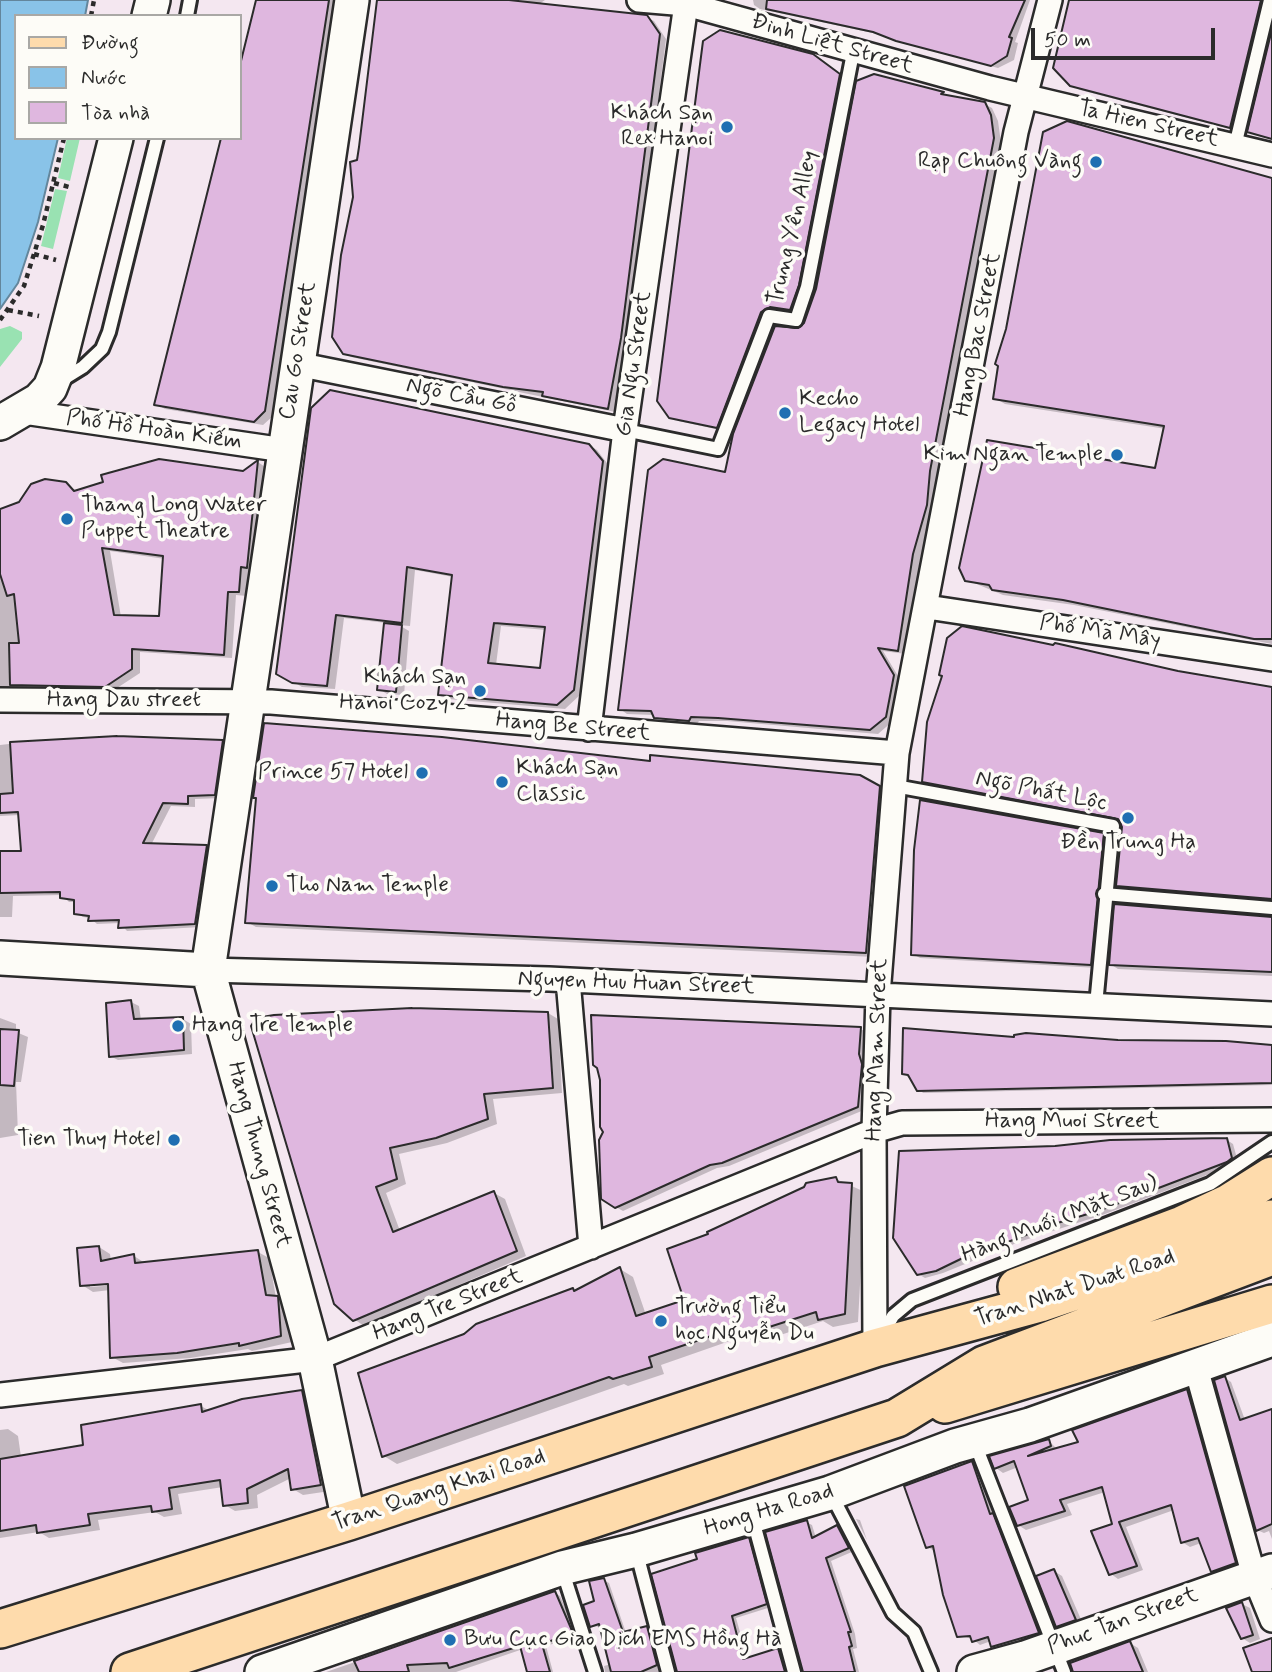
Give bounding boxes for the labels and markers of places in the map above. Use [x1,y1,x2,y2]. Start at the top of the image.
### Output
place label: Khách Sạn Rex Hanoi [611,100,713,154]
marker: Khách Sạn Rex Hanoi [719,119,735,135]
place label: Rạp Chuông Vàng [918,148,1082,176]
marker: Rạp Chuông Vàng [1088,154,1104,170]
place label: Kecho Legacy Hotel [799,386,919,440]
marker: Kecho Legacy Hotel [777,405,793,421]
place label: Kim Ngan Temple [923,441,1103,469]
marker: Kim Ngan Temple [1109,447,1125,463]
place label: Thang Long Water Puppet Theatre [81,492,266,546]
marker: Thang Long Water Puppet Theatre [59,511,75,527]
place label: Khách Sạn Hanoi Cozy 2 [339,664,466,718]
marker: Khách Sạn Hanoi Cozy 2 [472,683,488,699]
place label: Khách Sạn Classic [516,755,618,809]
place label: Prince 57 Hotel [258,759,408,787]
marker: Prince 57 Hotel [414,765,430,781]
marker: Khách Sạn Classic [494,774,510,790]
marker: Đền Trung Hạ [1120,810,1136,826]
place label: Đền Trung Hạ [1060,829,1196,857]
place label: Tho Nam Temple [286,872,449,900]
marker: Tho Nam Temple [264,878,280,894]
place label: Hang Tre Temple [192,1012,353,1040]
marker: Hang Tre Temple [170,1018,186,1034]
place label: Tien Thuy Hotel [17,1126,160,1154]
marker: Tien Thuy Hotel [166,1132,182,1148]
place label: Trường Tiểu học Nguyễn Du [675,1294,814,1348]
marker: Trường Tiểu học Nguyễn Du [653,1313,669,1329]
place label: Bưu Cục Giao Dịch EMS Hồng Hà [464,1626,782,1654]
marker: Bưu Cục Giao Dịch EMS Hồng Hà [442,1632,458,1648]

